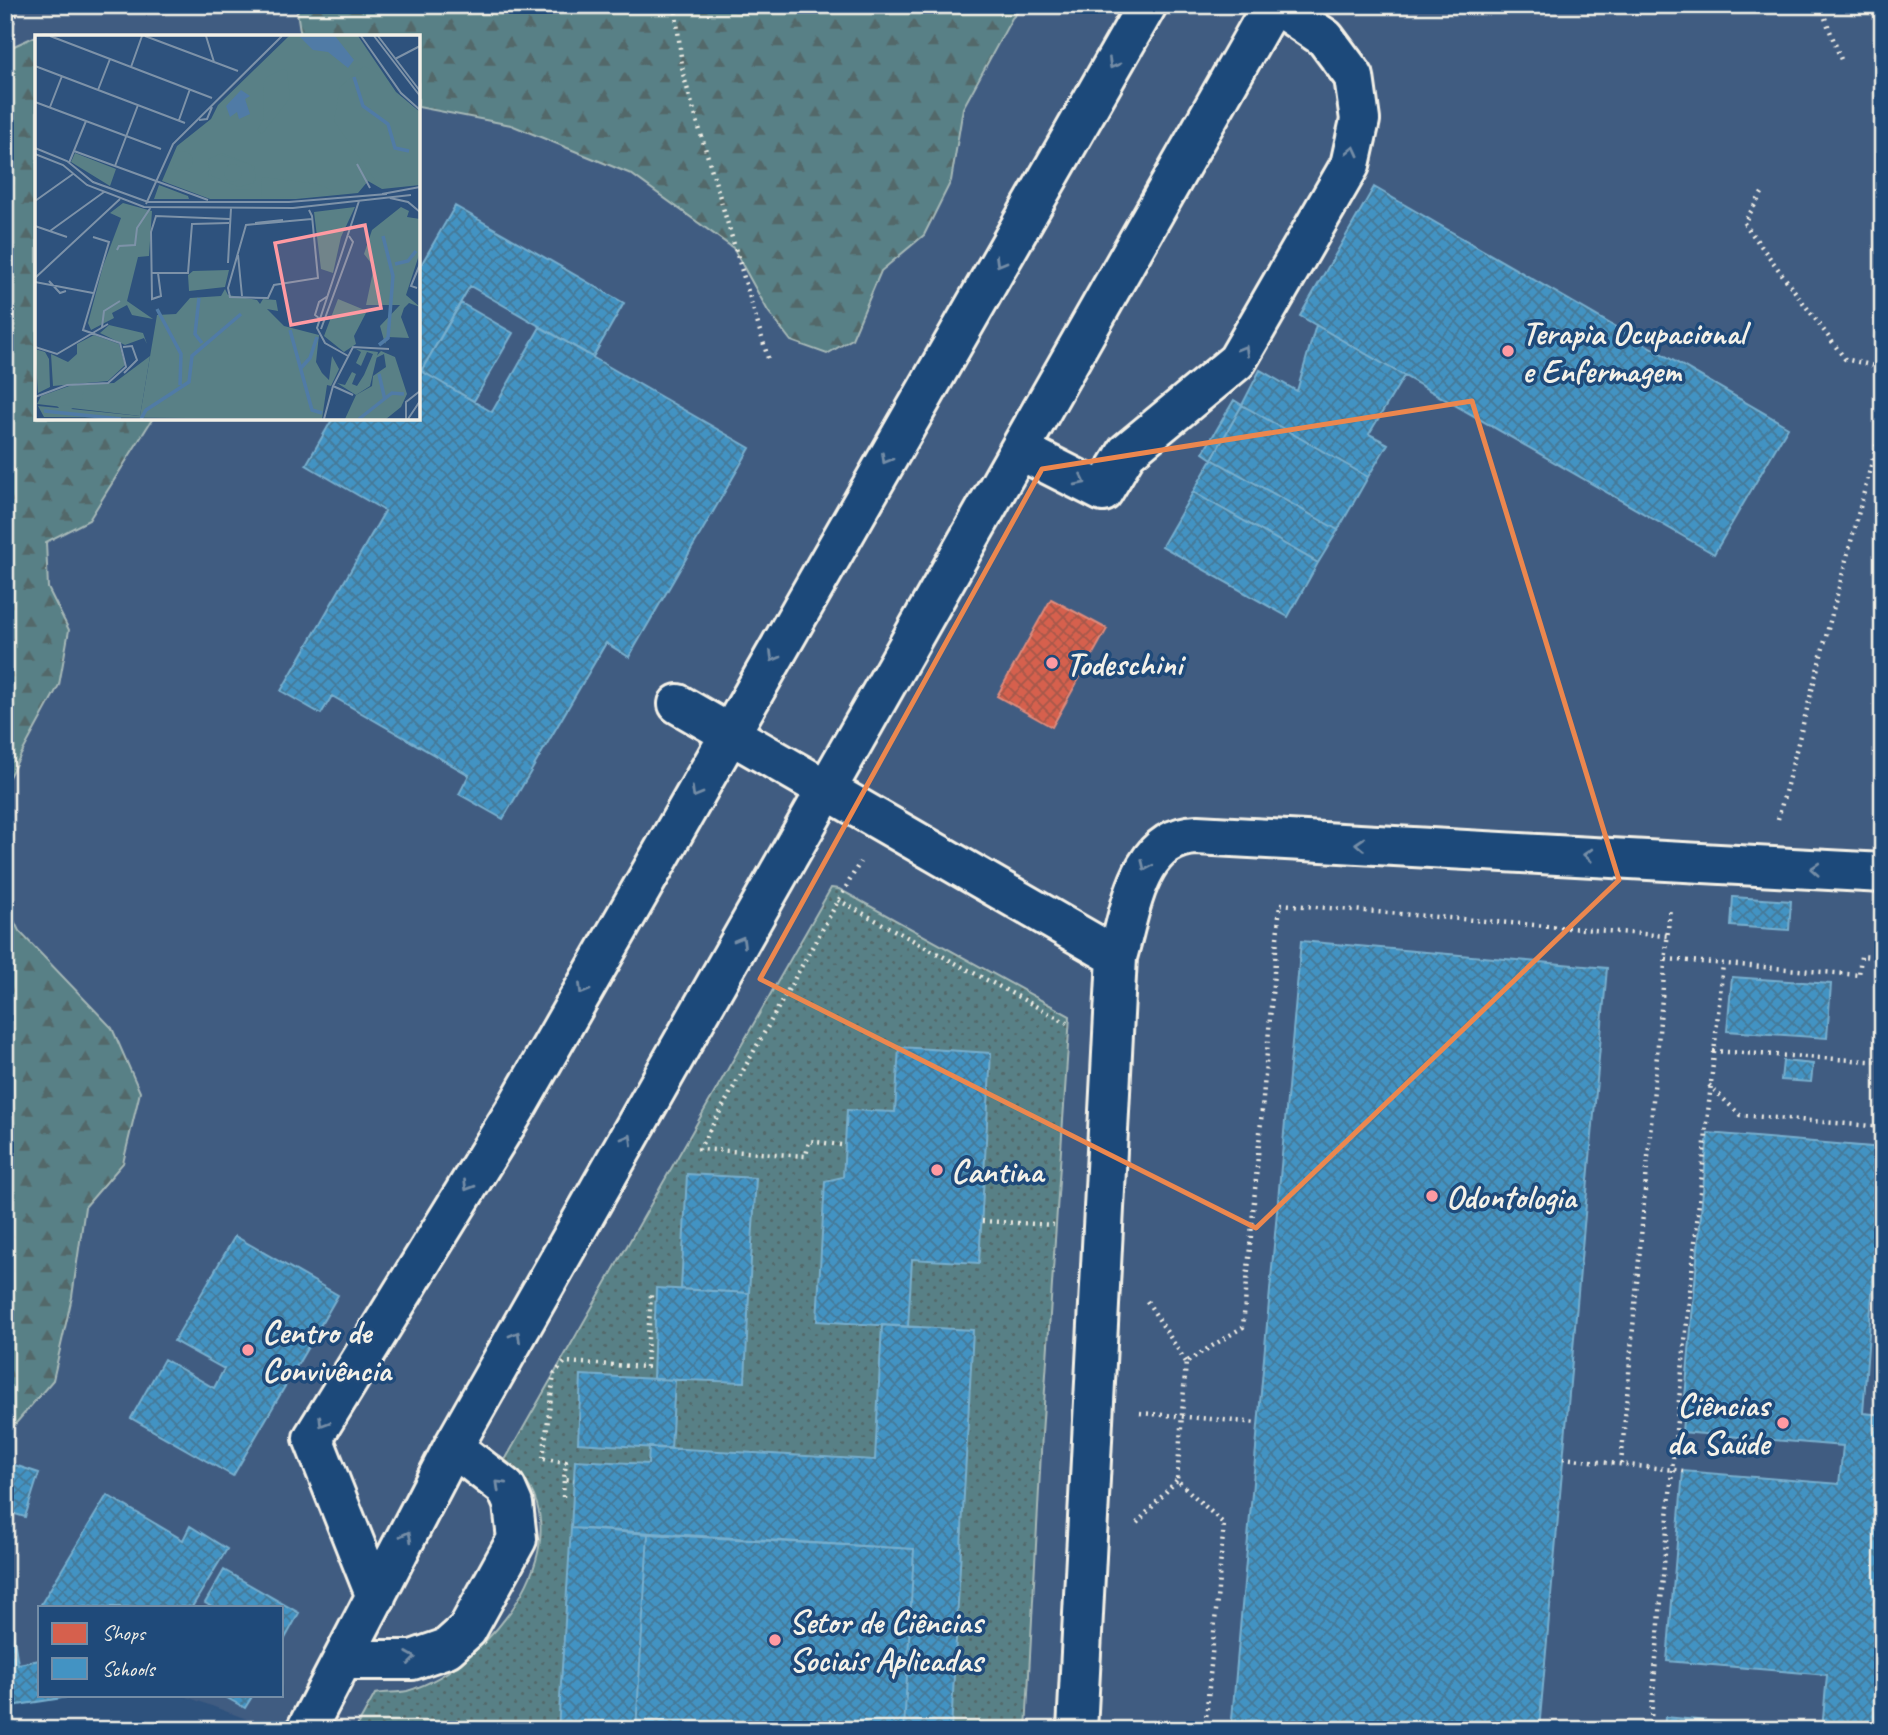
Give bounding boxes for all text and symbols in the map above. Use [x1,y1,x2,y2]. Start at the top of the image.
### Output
inset map [35,35,420,420]
one-way arrow [1108,57,1121,70]
one-way arrow [1345,145,1360,157]
one-way arrow [995,254,1008,267]
place label: Terapia Ocupacional e Enfermagem [1522,312,1751,392]
marker: Terapia Ocupacional e Enfermagem [1500,343,1516,359]
one-way arrow [1236,344,1249,357]
one-way arrow [881,451,894,464]
one-way arrow [1074,473,1086,487]
place label: Todeschini [1066,643,1187,685]
one-way arrow [769,649,782,662]
marker: Todeschini [1044,655,1060,671]
one-way arrow [691,786,704,798]
one-way arrow [1355,836,1366,851]
one-way arrow [1582,848,1593,863]
one-way arrow [1140,859,1154,871]
one-way arrow [1809,862,1820,877]
one-way arrow [733,936,746,948]
one-way arrow [578,983,591,996]
one-way arrow [620,1133,633,1146]
place label: Cantina [951,1150,1046,1192]
marker: Cantina [929,1162,945,1178]
place label: Odontologia [1446,1176,1578,1218]
one-way arrow [463,1179,476,1192]
marker: Odontologia [1424,1188,1440,1204]
place label: Centro de Convivência [262,1311,393,1391]
one-way arrow [508,1331,521,1344]
marker: Centro de Convivência [240,1342,256,1358]
place label: Ciências da Saúde [1667,1384,1772,1464]
one-way arrow [318,1414,331,1427]
marker: Ciências da Saúde [1775,1415,1791,1431]
one-way arrow [495,1481,508,1493]
one-way arrow [399,1531,413,1543]
place label: Setor de Ciências Sociais Aplicadas [789,1601,986,1681]
legend [38,1606,284,1696]
text: Shops [102,1620,147,1646]
marker: Setor de Ciências Sociais Aplicadas [767,1632,783,1648]
one-way arrow [405,1651,417,1666]
text: Schools [102,1656,156,1682]

